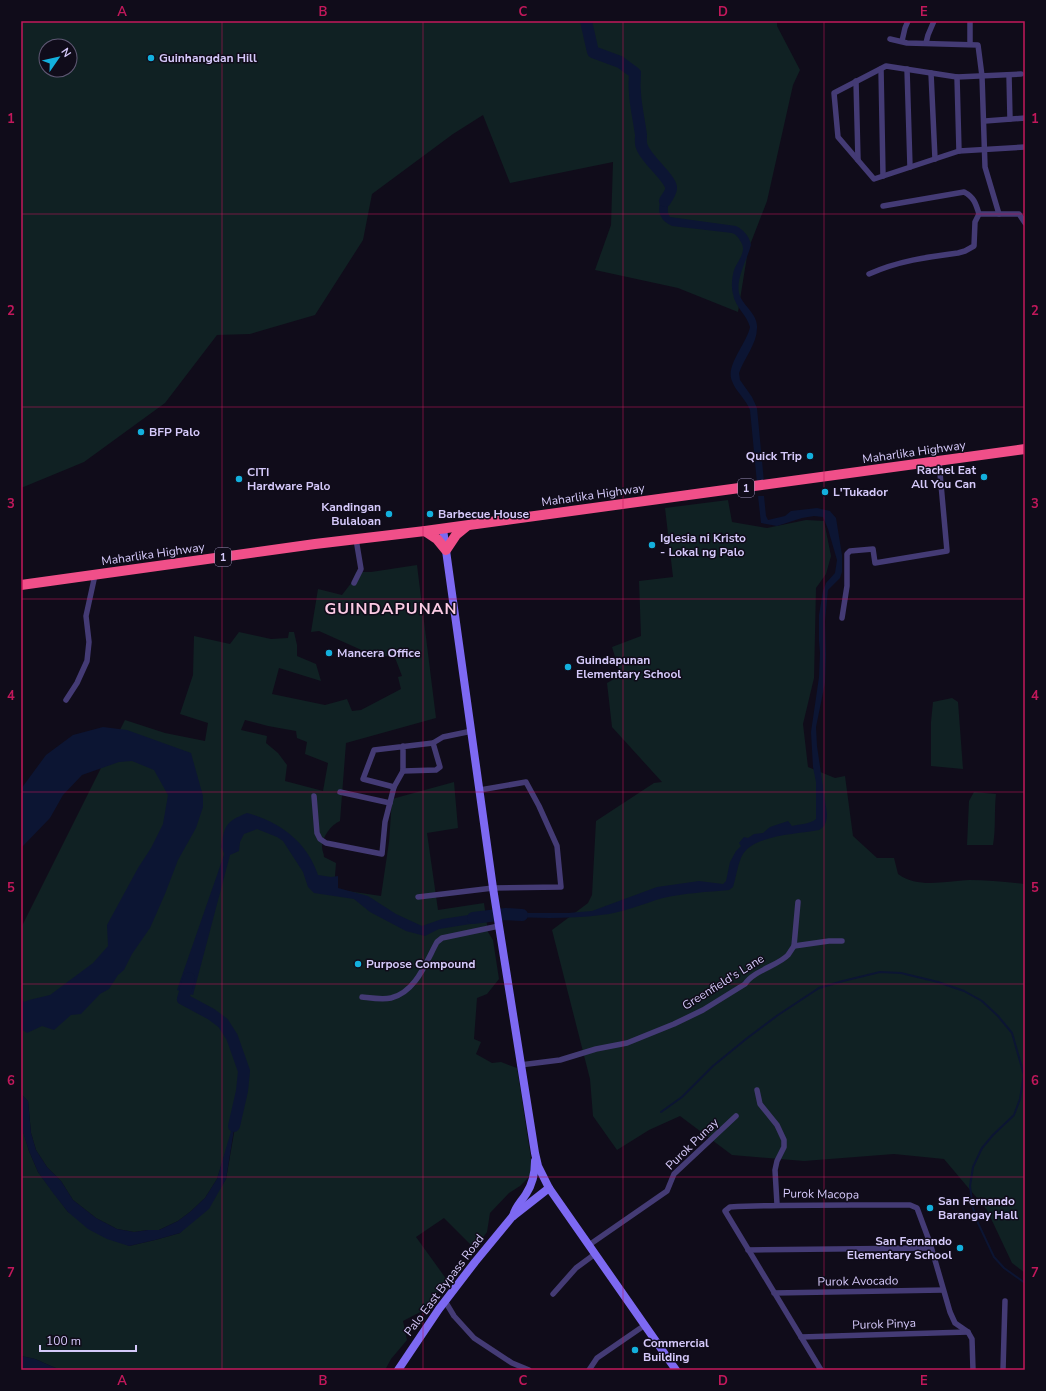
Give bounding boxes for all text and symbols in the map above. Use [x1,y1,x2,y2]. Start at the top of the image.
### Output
text: A [117,3,127,21]
text: B [319,3,328,21]
text: C [519,3,528,21]
text: D [718,3,728,21]
text: E [920,3,928,21]
north arrow [38,38,78,78]
text: N [57,45,74,60]
place label: Guinhangdan Hill [159,50,257,66]
marker: Guinhangdan Hill [146,53,156,63]
text: 1 [7,110,15,128]
text: 1 [1031,110,1039,128]
text: 2 [7,302,15,320]
text: 2 [1031,302,1039,320]
place label: BFP Palo [149,424,200,440]
marker: BFP Palo [136,427,146,437]
street label: Maharlika Highway [861,437,967,467]
place label: Quick Trip [746,448,802,464]
marker: Quick Trip [805,451,815,461]
place label: Rachel Eat All You Can [911,462,976,492]
place label: CITI Hardware Palo [247,464,331,494]
marker: Rachel Eat All You Can [979,472,989,482]
marker: CITI Hardware Palo [234,474,244,484]
road number: 1 [738,479,754,497]
street label: Maharlika Highway [540,480,646,510]
place label: L'Tukador [833,484,888,500]
marker: L'Tukador [820,487,830,497]
text: 3 [7,495,15,513]
text: 3 [1031,495,1039,513]
place label: Kandingan Bulaloan [321,499,381,529]
place label: Barbecue House [438,506,530,522]
marker: Kandingan Bulaloan [384,509,394,519]
marker: Barbecue House [425,509,435,519]
place label: Iglesia ni Kristo - Lokal ng Palo [660,530,746,560]
street label: Maharlika Highway [100,539,206,569]
marker: Iglesia ni Kristo - Lokal ng Palo [647,540,657,550]
road number: 1 [215,548,231,566]
district label: GUINDAPUNAN [325,598,457,620]
place label: Mancera Office [337,645,421,661]
marker: Mancera Office [324,648,334,658]
place label: Guindapunan Elementary School [576,652,681,682]
marker: Guindapunan Elementary School [563,662,573,672]
text: 4 [7,687,15,705]
text: 4 [1031,687,1039,705]
text: 5 [7,879,15,897]
text: 5 [1031,879,1039,897]
street label: Greenfield's Lane [679,950,767,1014]
place label: Purpose Compound [366,956,476,972]
marker: Purpose Compound [353,959,363,969]
text: 6 [7,1072,15,1090]
text: 6 [1031,1072,1039,1090]
street label: Purok Punay [662,1114,723,1173]
street label: Purok Macopa [783,1185,859,1203]
place label: San Fernando Barangay Hall [938,1193,1018,1223]
marker: San Fernando Barangay Hall [925,1203,935,1213]
street label: Palo East Bypass Road [400,1231,488,1339]
place label: San Fernando Elementary School [847,1233,952,1263]
marker: San Fernando Elementary School [955,1243,965,1253]
text: 7 [7,1264,15,1282]
text: 7 [1031,1264,1039,1282]
street label: Purok Avocado [817,1272,899,1290]
street label: Purok Pinya [852,1315,916,1333]
scale bar [40,1327,136,1353]
text: 100 m [46,1333,81,1349]
place label: Commercial Building [643,1335,709,1365]
marker: Commercial Building [630,1345,640,1355]
text: A [117,1372,127,1390]
text: B [319,1372,328,1390]
text: C [519,1372,528,1390]
text: D [718,1372,728,1390]
text: E [920,1372,928,1390]

